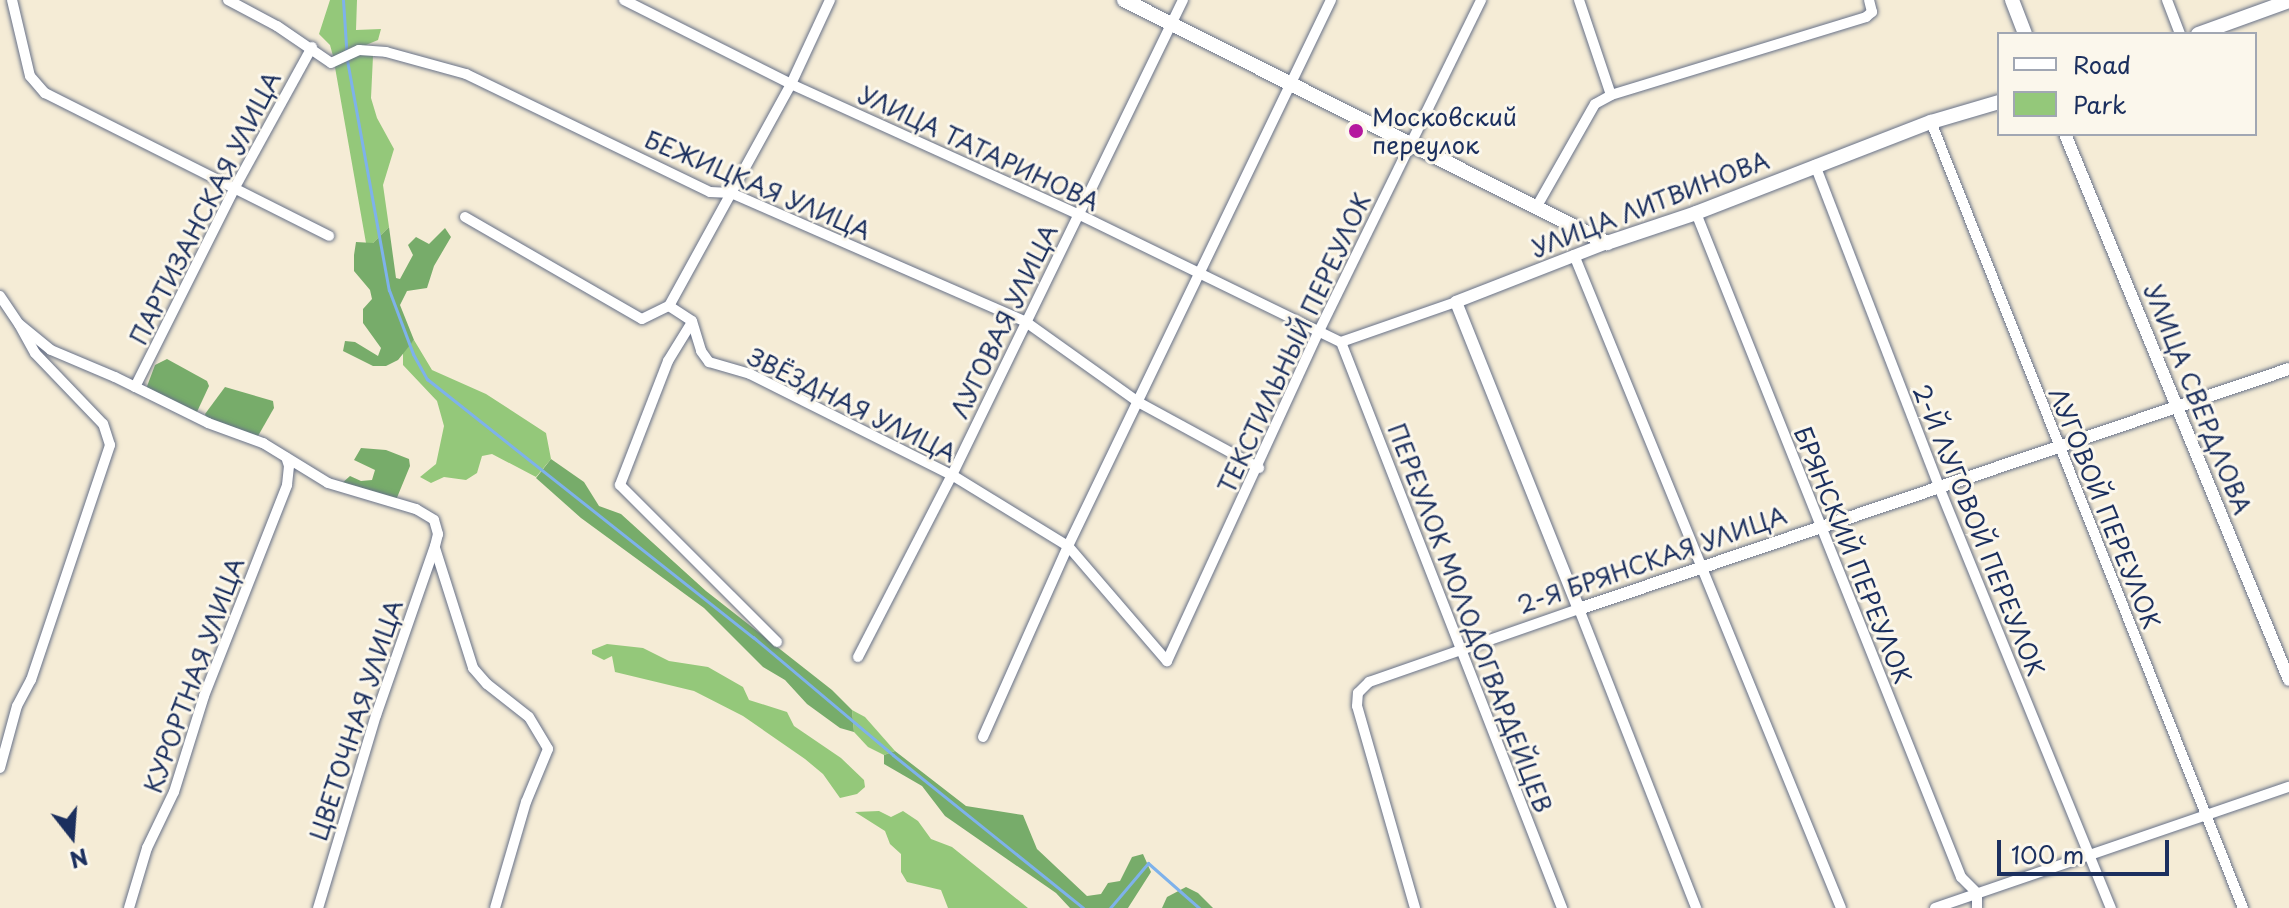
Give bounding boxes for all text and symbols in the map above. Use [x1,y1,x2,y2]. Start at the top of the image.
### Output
legend [1997,32,2257,136]
text: Road [2073,46,2131,82]
street label: ПАРТИЗАНСКАЯ УЛИЦА [124,67,286,349]
street label: УЛИЦА ТАТАРИНОВА [853,79,1105,217]
text: Park [2073,86,2127,122]
place label: Московский переулок [1372,103,1517,159]
marker: Московский переулок [1347,122,1365,140]
street label: БЕЖИЦКАЯ УЛИЦА [641,124,875,246]
street label: УЛИЦА ЛИТВИНОВА [1526,145,1774,263]
street label: ТЕКСТИЛЬНЫЙ ПЕРЕУЛОК [1212,188,1376,498]
street label: ЛУГОВАЯ УЛИЦА [945,220,1063,422]
street label: УЛИЦА СВЕРДЛОВА [2138,279,2258,519]
street label: ЗВЁЗДНАЯ УЛИЦА [743,342,961,468]
street label: 2-Й ЛУГОВОЙ ПЕРЕУЛОК [1907,380,2051,680]
street label: ЛУГОВОЙ ПЕРЕУЛОК [2043,383,2167,633]
street label: ПЕРЕУЛОК МОЛОДОГВАРДЕЙЦЕВ [1382,419,1558,817]
street label: БРЯНСКИЙ ПЕРЕУЛОК [1788,422,1918,688]
street label: 2-Я БРЯНСКАЯ УЛИЦА [1514,500,1790,620]
street label: КУРОРТНАЯ УЛИЦА [138,554,250,796]
street label: ЦВЕТОЧНАЯ УЛИЦА [304,596,408,844]
north arrow [32,796,112,876]
scale bar [2001,824,2173,874]
text: 100 m [2011,836,2084,872]
text: N [66,841,92,878]

